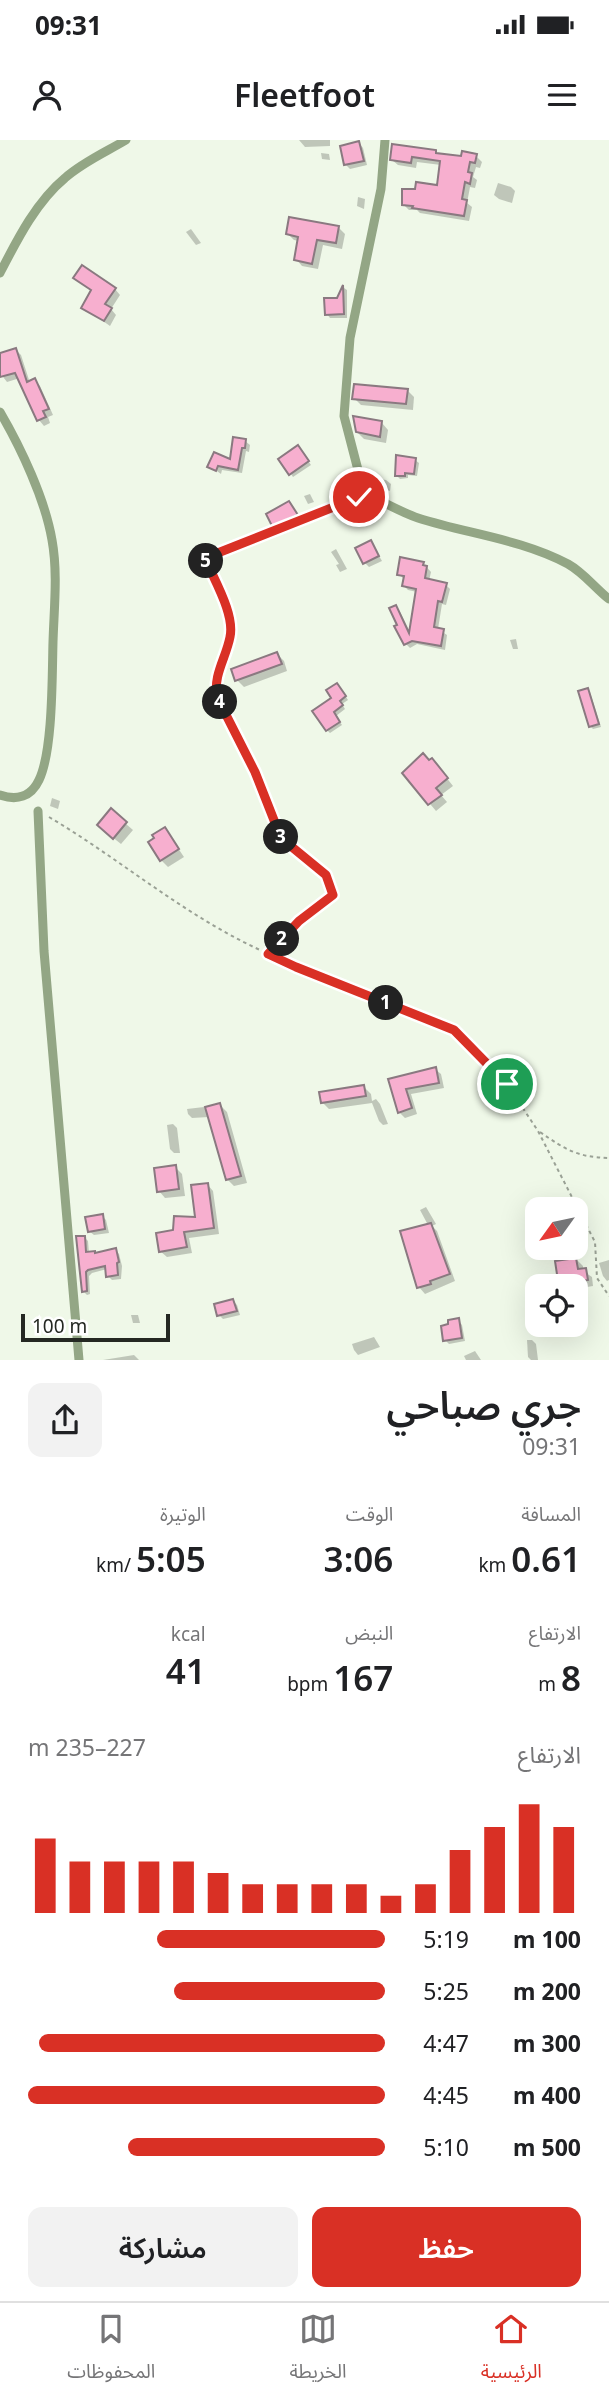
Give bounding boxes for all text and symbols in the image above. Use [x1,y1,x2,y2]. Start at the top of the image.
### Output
text: 09:31 [35,7,102,43]
text: Fleetfoot [234,73,375,116]
icon: person [28,76,66,114]
icon: menu [543,76,581,114]
pin [329,467,389,527]
icon: check [340,478,378,516]
pin: 5 [188,544,224,578]
text: 5 [200,547,211,573]
pin: 4 [202,684,238,720]
text: 4 [214,688,225,714]
pin: 3 [264,820,298,854]
text: 3 [275,823,286,849]
pin: 2 [264,922,300,956]
text: 2 [276,925,287,951]
pin: 1 [368,986,404,1020]
text: 1 [380,989,391,1015]
pin [477,1054,537,1114]
icon: arrive [488,1065,526,1103]
north arrow [525,1197,588,1260]
map controls [525,1197,588,1337]
button: locate [525,1274,588,1337]
scale bar [21,1310,170,1342]
text: 100 m [32,1313,87,1339]
text: جري صباحي [387,1378,581,1430]
button: share [28,1383,102,1457]
text: 09:31 [522,1430,581,1462]
text: الوتيرة [160,1501,206,1527]
text: الوقت [346,1501,393,1527]
text: المسافة [521,1501,581,1527]
text: 5:05 [136,1535,206,1582]
text: 3:06 [324,1535,393,1582]
text: 0.61 [511,1535,581,1582]
text: /km [96,1552,136,1578]
text: km [478,1552,511,1578]
text: النبض [345,1620,393,1646]
text: الارتفاع [529,1620,581,1646]
text: kcal [171,1621,206,1647]
text: 41 [166,1647,206,1694]
text: 167 [333,1654,393,1701]
text: 8 [561,1654,581,1701]
text: bpm [287,1671,333,1697]
text: m [538,1671,561,1697]
text: 227–235 m [28,1731,146,1763]
text: الارتفاع [518,1738,581,1770]
text: 5:19 [423,1923,469,1955]
text: 100 m [513,1923,581,1955]
text: 5:25 [423,1975,469,2007]
text: 200 m [513,1975,581,2007]
text: 4:47 [423,2027,469,2059]
text: 300 m [513,2027,581,2059]
text: 4:45 [423,2079,469,2111]
text: 400 m [513,2079,581,2111]
text: 5:10 [423,2131,469,2163]
text: 500 m [513,2131,581,2163]
button: مشاركة [28,2207,298,2287]
button: حفظ [312,2207,581,2287]
tab: المحفوظات [67,2310,155,2392]
tab: الخريطة [290,2310,347,2392]
tab: الرئيسية [481,2310,542,2392]

